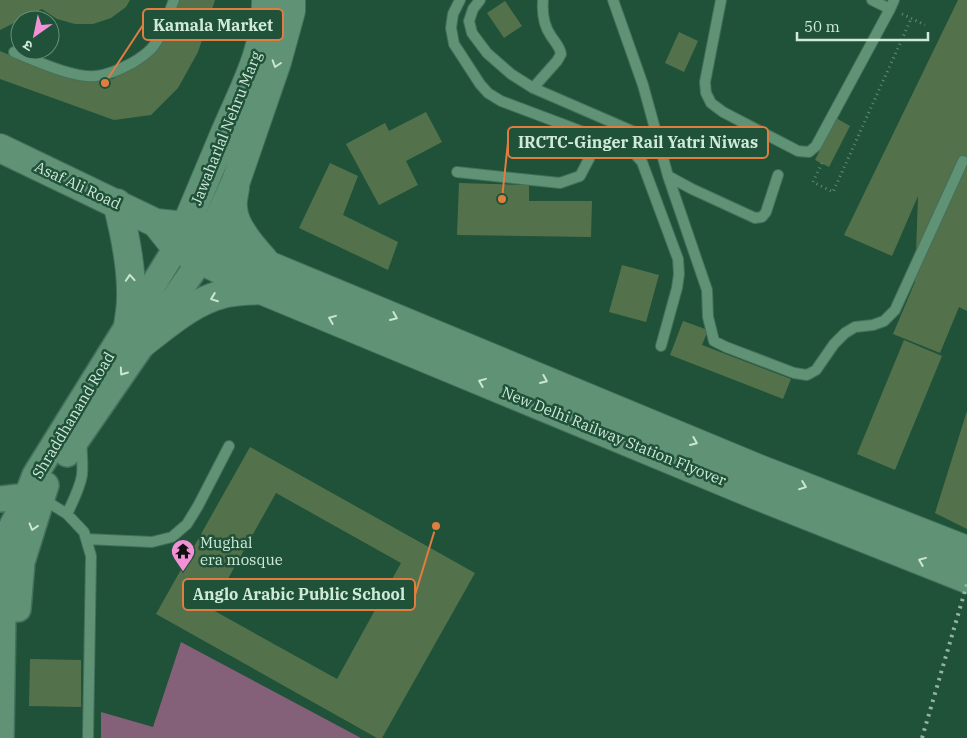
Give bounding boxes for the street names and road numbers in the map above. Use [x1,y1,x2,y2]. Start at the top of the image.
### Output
street label: Jawaharlal Nehru Marg [186,48,266,208]
street label: Asaf Ali Road [32,157,124,213]
street label: Shraddhanand Road [28,348,118,482]
street label: New Delhi Railway Station Flyover [499,382,729,490]

